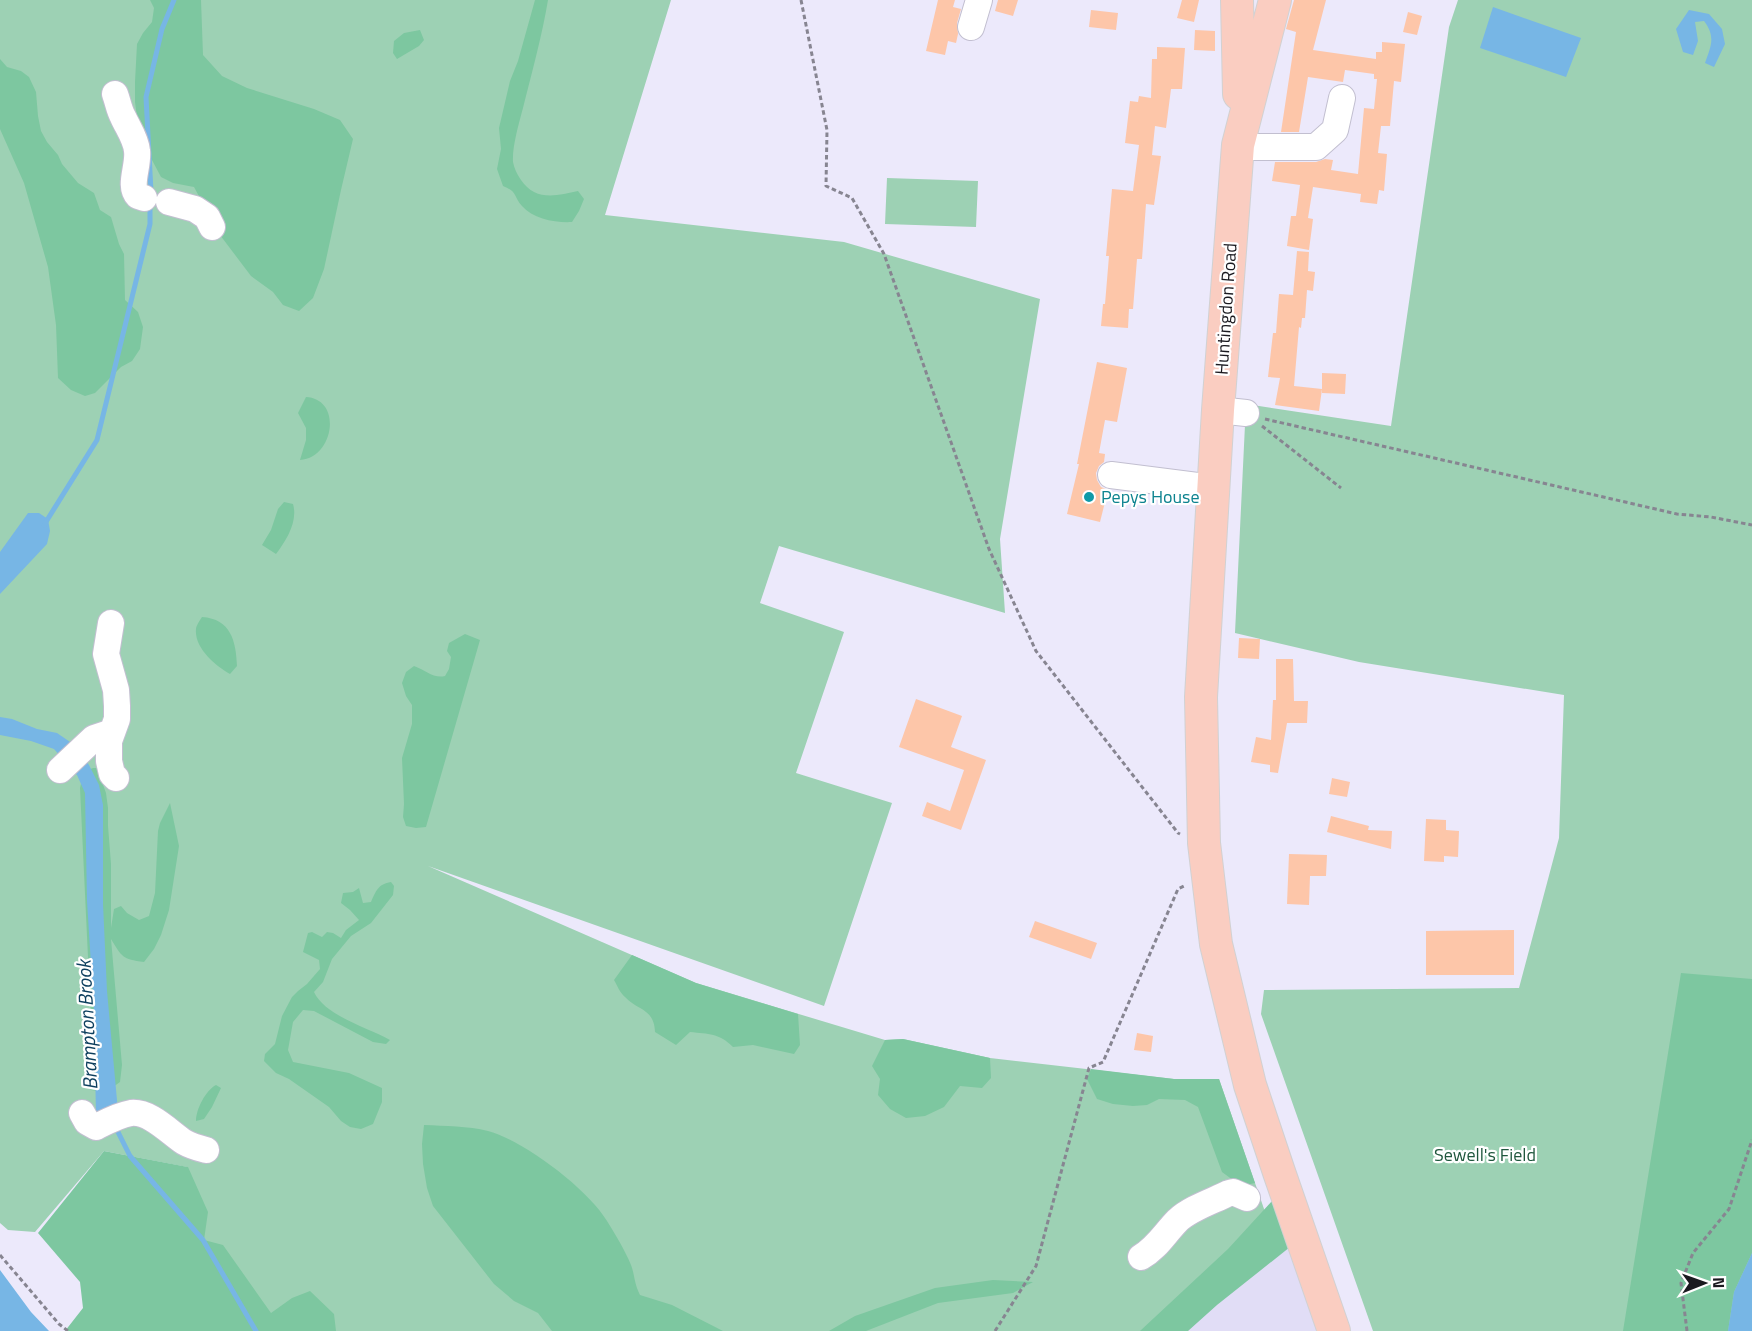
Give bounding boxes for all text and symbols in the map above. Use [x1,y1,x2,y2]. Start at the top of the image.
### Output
street label: Huntingdon Road [1207,242,1244,376]
place label: Pepys House [1101,483,1200,510]
marker: Pepys House [1082,490,1096,504]
water label: Brampton Brook [68,957,105,1091]
park label: Sewell's Field [1434,1141,1536,1168]
north arrow [1674,1253,1734,1313]
text: N [1707,1277,1731,1288]

